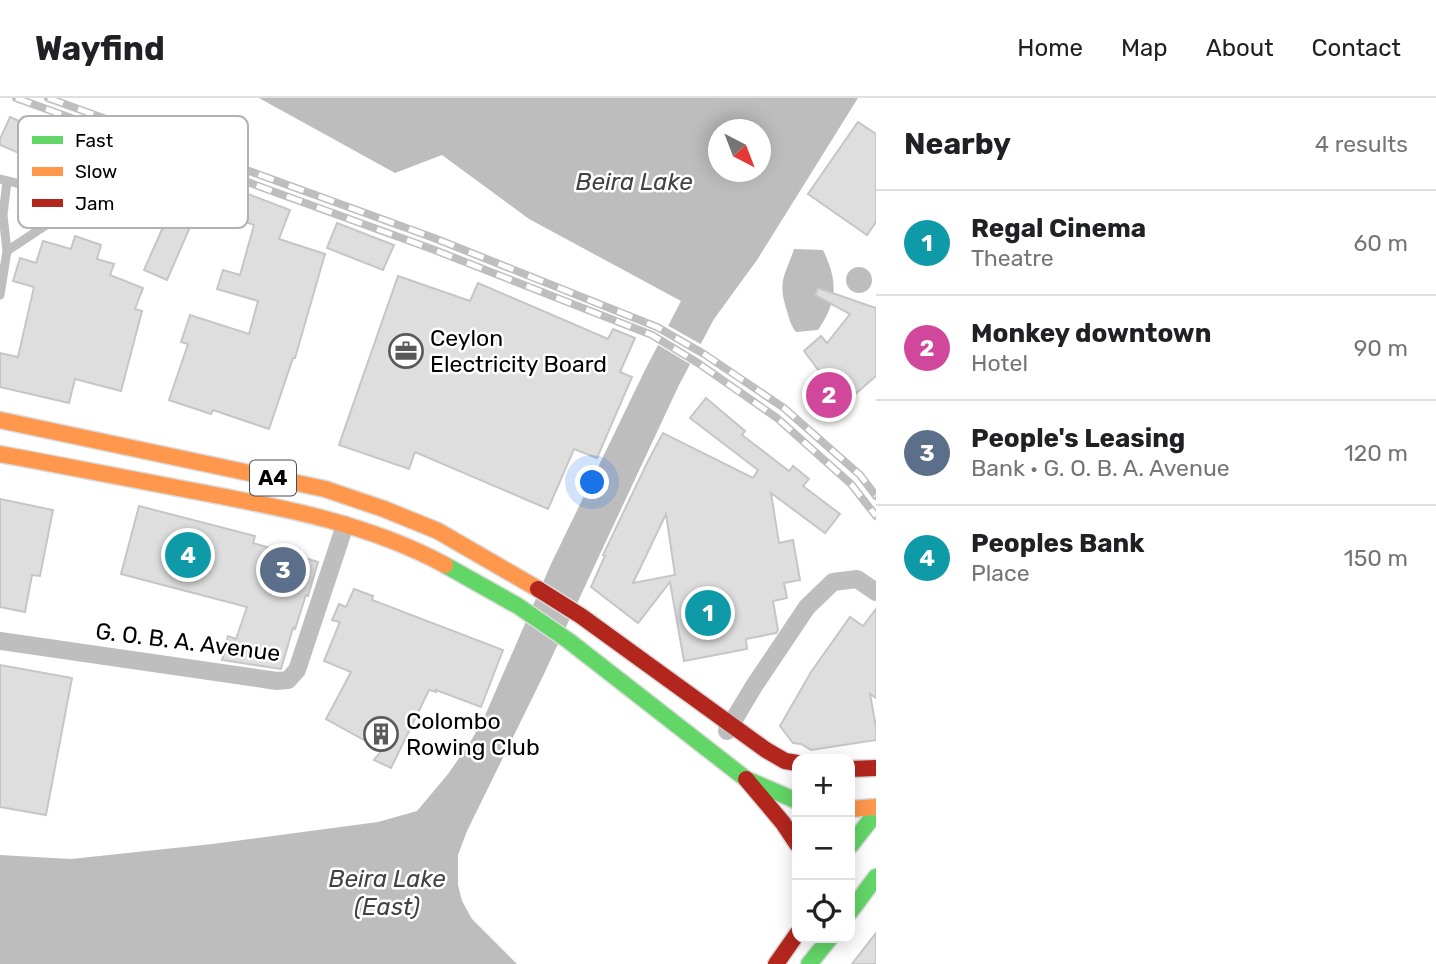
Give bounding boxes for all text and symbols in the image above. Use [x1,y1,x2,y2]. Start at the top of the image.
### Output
text: Wayfind [35,29,165,68]
text: Home [1017,34,1083,62]
text: Map [1121,34,1168,62]
text: About [1206,34,1274,62]
text: Contact [1312,34,1401,62]
legend [18,116,248,228]
north arrow [708,119,771,182]
text: Nearby [904,126,1011,162]
text: Fast [75,129,114,152]
text: 4 results [1315,130,1408,158]
text: Slow [75,160,117,183]
water label: Beira Lake [575,168,693,196]
text: Jam [75,192,114,215]
text: Regal Cinema [971,213,1146,244]
text: 1 [921,229,933,257]
text: 60 m [1353,229,1408,257]
text: Theatre [971,244,1054,272]
text: Monkey downtown [971,318,1211,349]
place label: Ceylon Electricity Board [430,324,607,378]
office icon: Ceylon Electricity Board [387,332,425,370]
text: 2 [920,334,934,362]
text: 90 m [1354,334,1408,362]
text: Hotel [971,349,1028,377]
pin: 2 [806,369,852,421]
text: People's Leasing [971,423,1185,454]
text: 3 [919,439,935,467]
text: 120 m [1344,439,1408,467]
text: Bank · G. O. B. A. Avenue [971,454,1230,482]
road number: A4 [250,460,296,496]
your location [575,465,609,499]
text: Peoples Bank [971,528,1145,559]
pin: 4 [165,529,211,581]
pin: 3 [260,544,306,596]
text: 4 [919,544,935,572]
text: 150 m [1344,544,1408,572]
text: Place [971,559,1030,587]
pin: 1 [685,587,731,639]
street label: G. O. B. A. Avenue [94,617,282,667]
place label: Colombo Rowing Club [406,707,540,761]
building icon: Colombo Rowing Club [362,715,400,753]
map controls [792,754,855,943]
button: + [792,754,855,817]
button: − [792,817,855,880]
water label: Beira Lake (East) [328,865,446,921]
button: locate [792,880,855,943]

